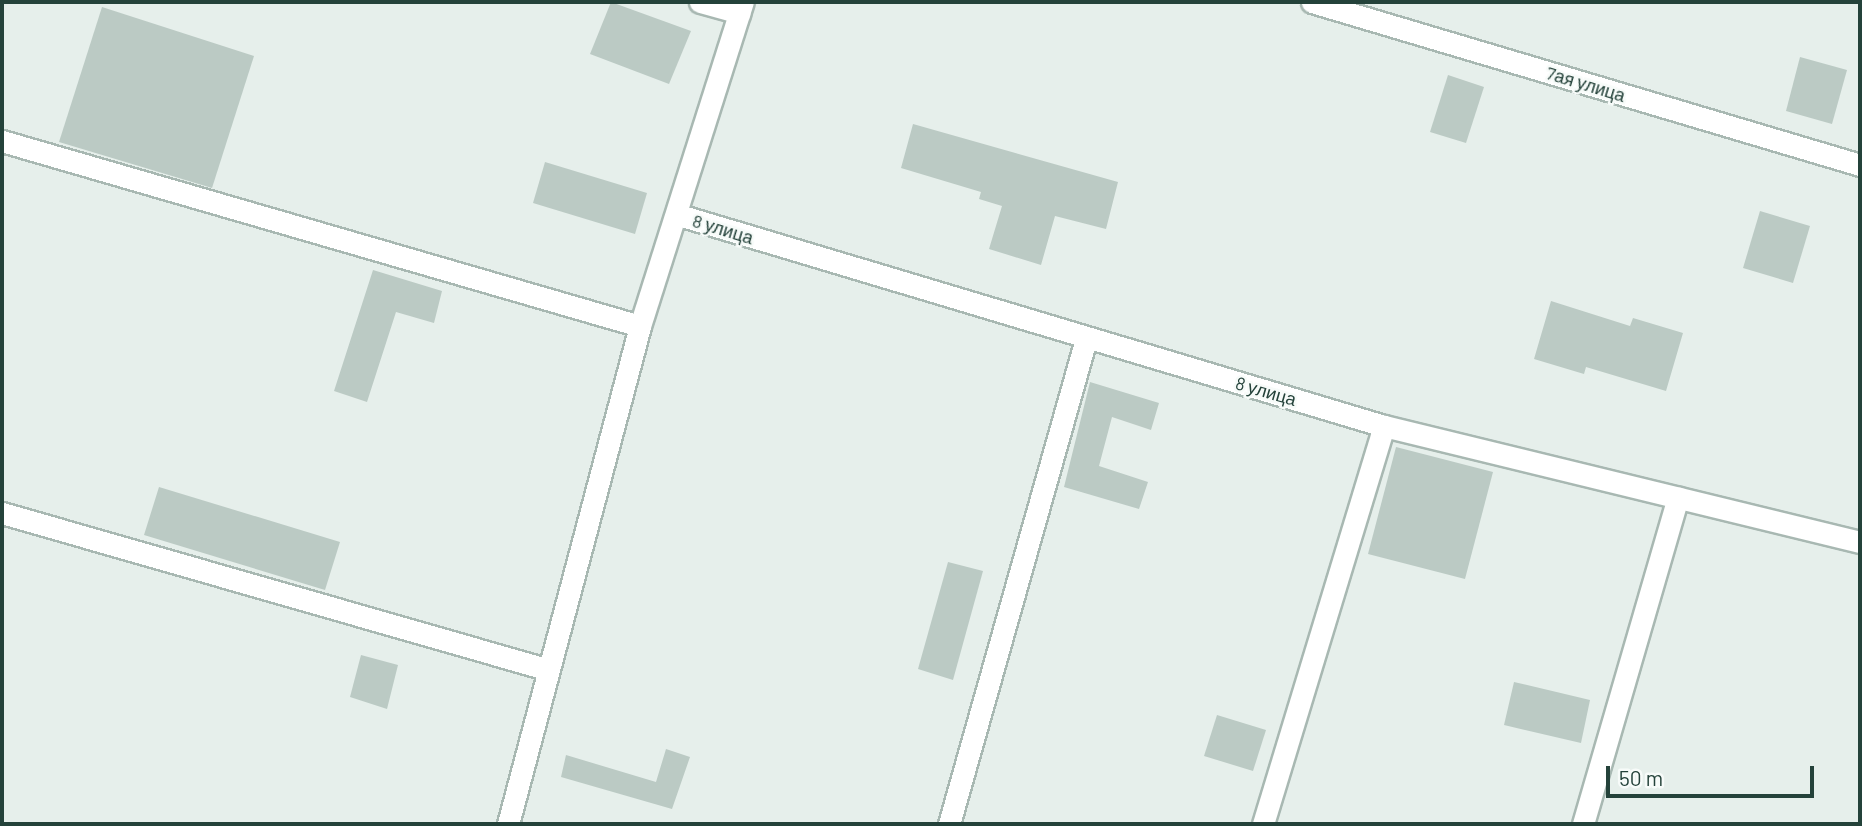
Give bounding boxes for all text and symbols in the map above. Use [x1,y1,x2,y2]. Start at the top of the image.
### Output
street label: 7ая улица [1544,62,1628,106]
street label: 8 улица [690,210,756,248]
street label: 8 улица [1233,372,1299,410]
scale bar [1610,752,1818,796]
text: 50 m [1619,765,1663,790]

